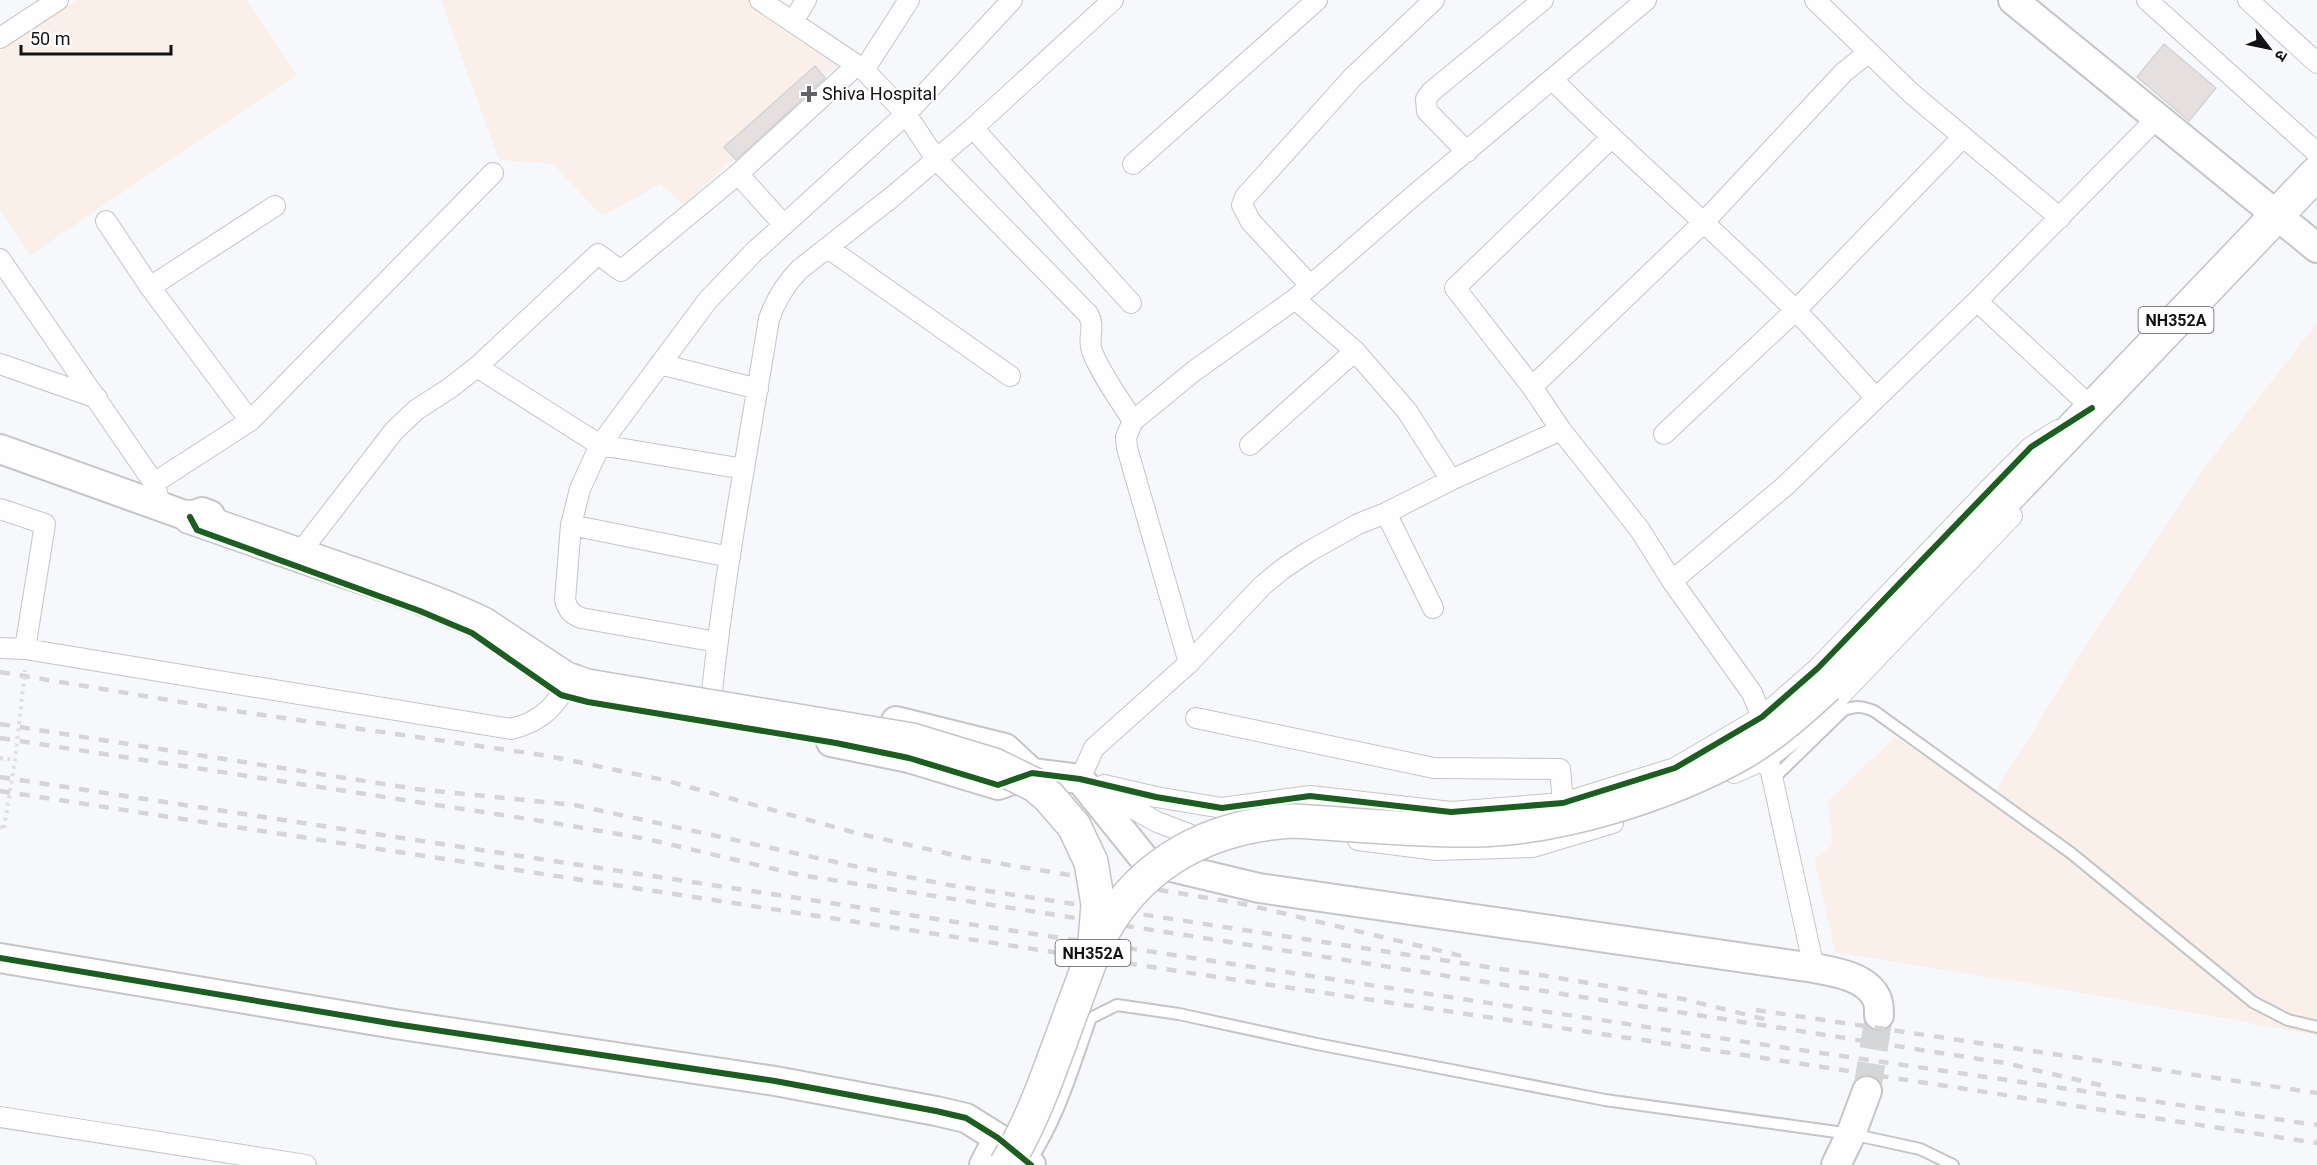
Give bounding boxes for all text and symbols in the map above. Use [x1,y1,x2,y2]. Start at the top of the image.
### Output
scale bar [21,18,171,56]
north arrow [2239,18,2299,78]
text: 50 m [30,28,70,49]
text: उ [2270,47,2292,65]
place label: Shiva Hospital [822,83,937,104]
marker: Shiva Hospital [800,85,818,103]
road number: NH352A [2138,307,2214,333]
road number: NH352A [1056,940,1130,966]

